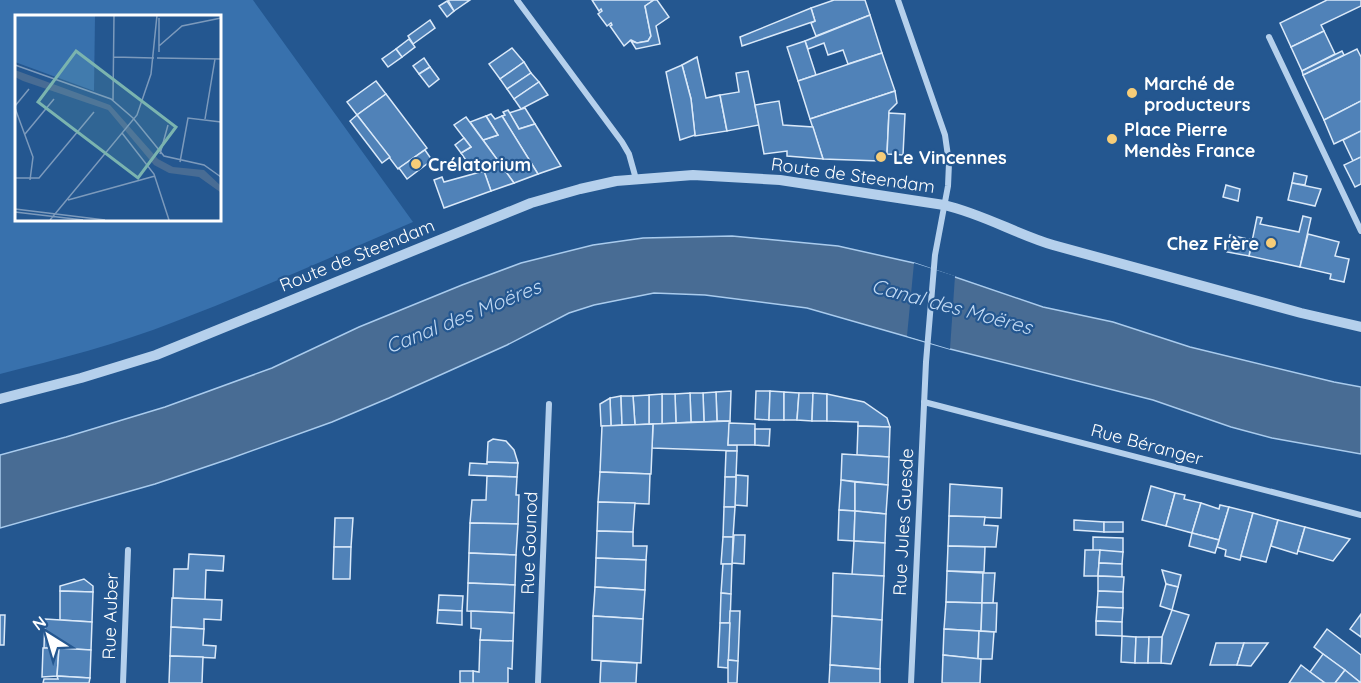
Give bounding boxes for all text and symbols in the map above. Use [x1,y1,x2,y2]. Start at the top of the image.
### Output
inset map [15,15,220,220]
place label: Marché de producteurs [1144,72,1251,116]
marker: Marché de producteurs [1125,86,1139,100]
place label: Place Pierre Mendès France [1124,118,1255,162]
marker: Place Pierre Mendès France [1105,132,1119,146]
place label: Le Vincennes [893,146,1007,169]
marker: Le Vincennes [874,150,888,164]
street label: Route de Steendam [770,152,936,198]
place label: Crélatorium [428,153,531,176]
marker: Crélatorium [409,157,423,171]
street label: Route de Steendam [276,213,438,297]
place label: Chez Frère [1167,232,1259,255]
marker: Chez Frère [1264,236,1278,250]
water label: Canal des Moëres [382,273,546,359]
water label: Canal des Moëres [869,273,1037,340]
street label: Rue Béranger [1088,418,1206,470]
street label: Rue Jules Guesde [888,448,918,596]
street label: Rue Gounod [516,491,542,595]
street label: Rue Auber [97,572,123,660]
north arrow [18,605,78,665]
text: N [28,611,50,635]

